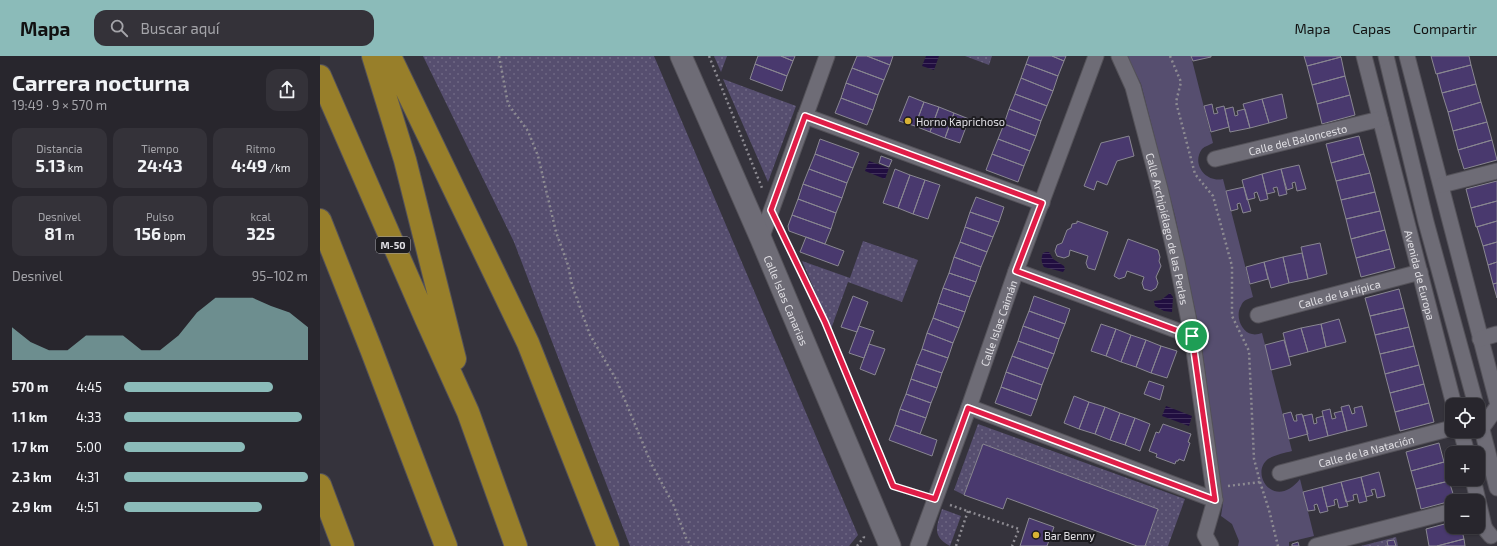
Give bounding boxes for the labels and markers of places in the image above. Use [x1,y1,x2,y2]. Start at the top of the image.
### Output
place label: Horno Kaprichoso [916,115,1005,128]
marker: Horno Kaprichoso [903,116,913,126]
pin [1175,319,1209,353]
place label: Bar Benny [1044,529,1095,542]
marker: Bar Benny [1031,530,1041,540]

